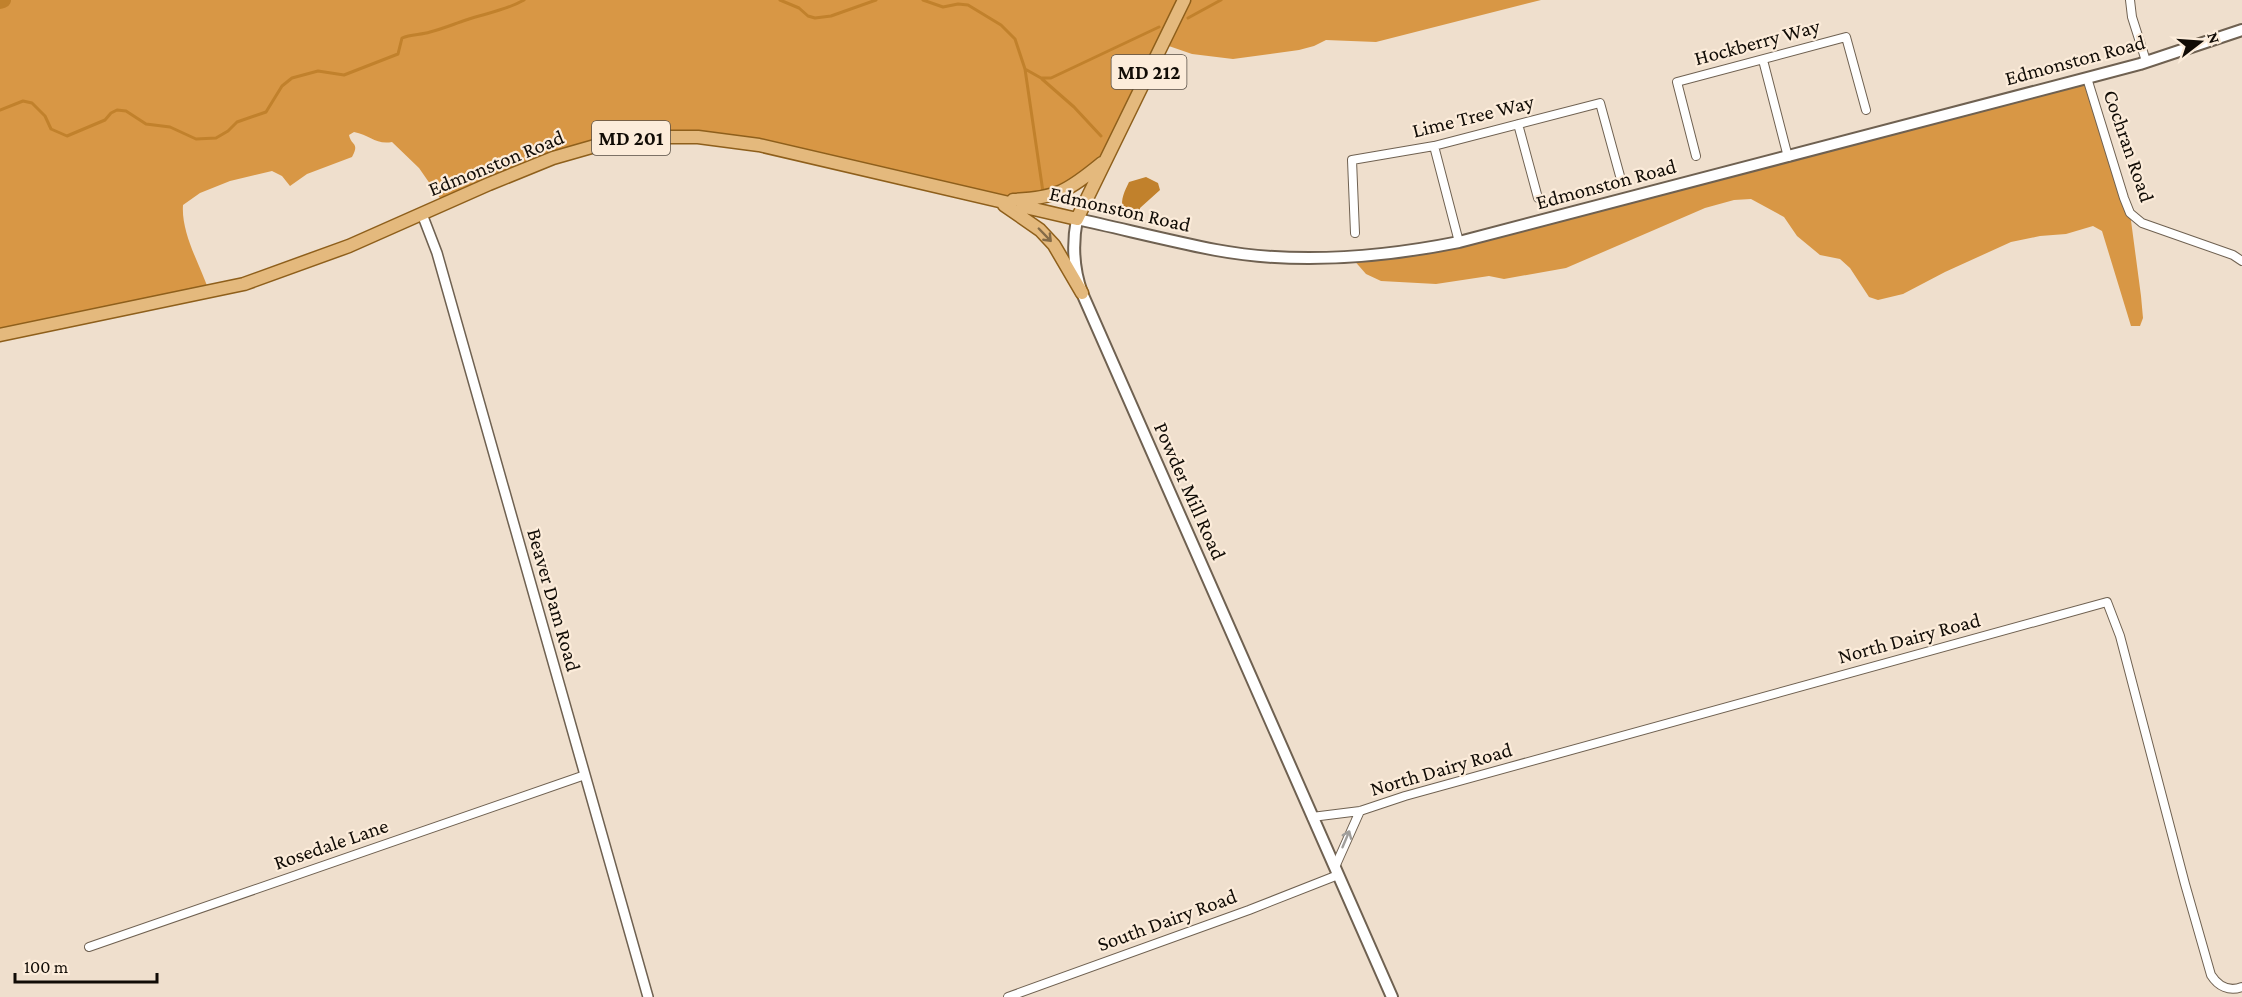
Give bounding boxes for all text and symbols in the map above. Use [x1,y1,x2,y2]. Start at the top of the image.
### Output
north arrow [2170,12,2230,72]
street label: Hockberry Way [1692,14,1823,70]
street label: Edmonston Road [2002,30,2148,90]
text: N [2204,30,2224,46]
road number: MD 212 [1112,55,1186,89]
street label: Cochran Road [2099,87,2159,205]
street label: Lime Tree Way [1410,89,1537,143]
road number: MD 201 [592,121,670,155]
street label: Edmonston Road [425,125,567,201]
street label: Edmonston Road [1533,154,1679,214]
street label: Edmonston Road [1047,181,1193,237]
one-way arrow [1037,228,1052,243]
street label: Powder Mill Road [1149,419,1231,563]
street label: Beaver Dam Road [522,526,586,674]
street label: North Dairy Road [1835,607,1983,669]
street label: North Dairy Road [1367,737,1515,801]
street label: Rosedale Lane [271,813,391,875]
one-way arrow [1341,830,1352,849]
street label: South Dairy Road [1094,884,1240,956]
scale bar [15,946,158,984]
text: 100 m [24,957,69,977]

